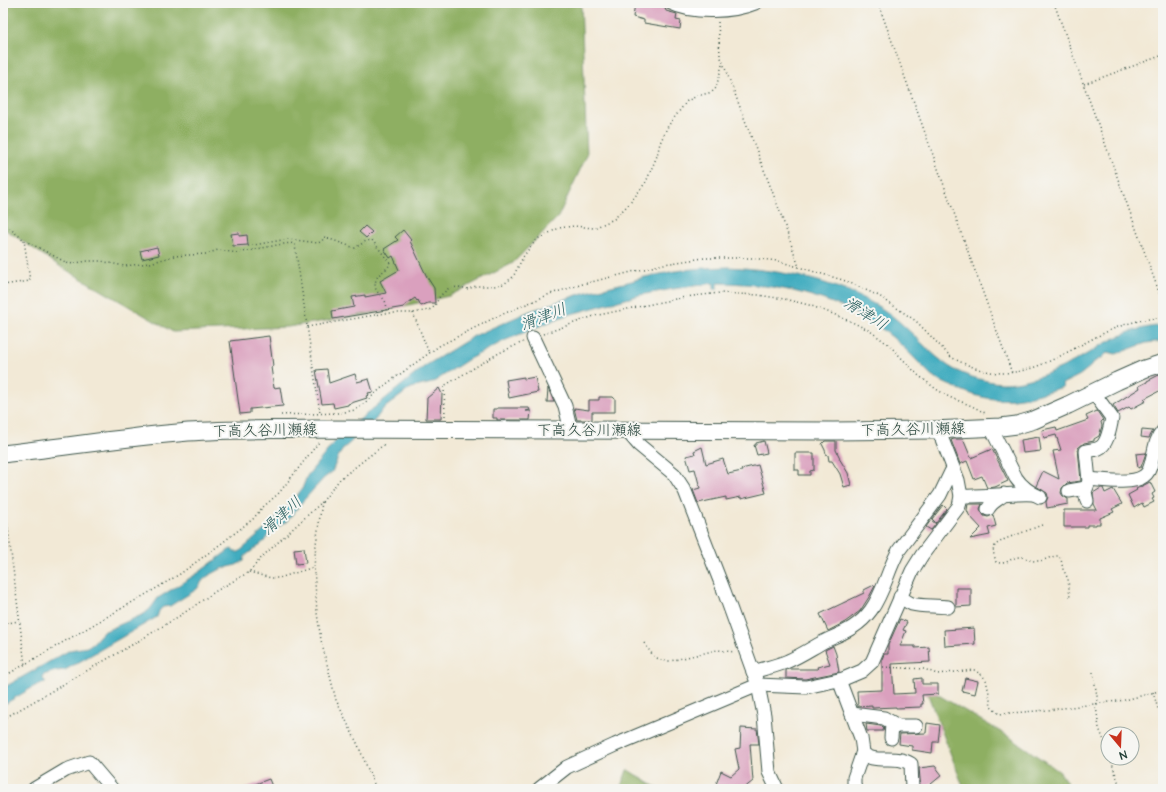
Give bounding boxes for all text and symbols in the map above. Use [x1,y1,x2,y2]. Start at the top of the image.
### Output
water label: 滑津川 [839,292,892,336]
water label: 滑津川 [517,298,570,336]
street label: 下高久谷川瀬線 [860,418,966,441]
street label: 下高久谷川瀬線 [212,419,318,442]
street label: 下高久谷川瀬線 [536,420,642,441]
water label: 滑津川 [257,491,307,540]
north arrow [1100,726,1140,766]
text: N [1117,747,1129,763]

